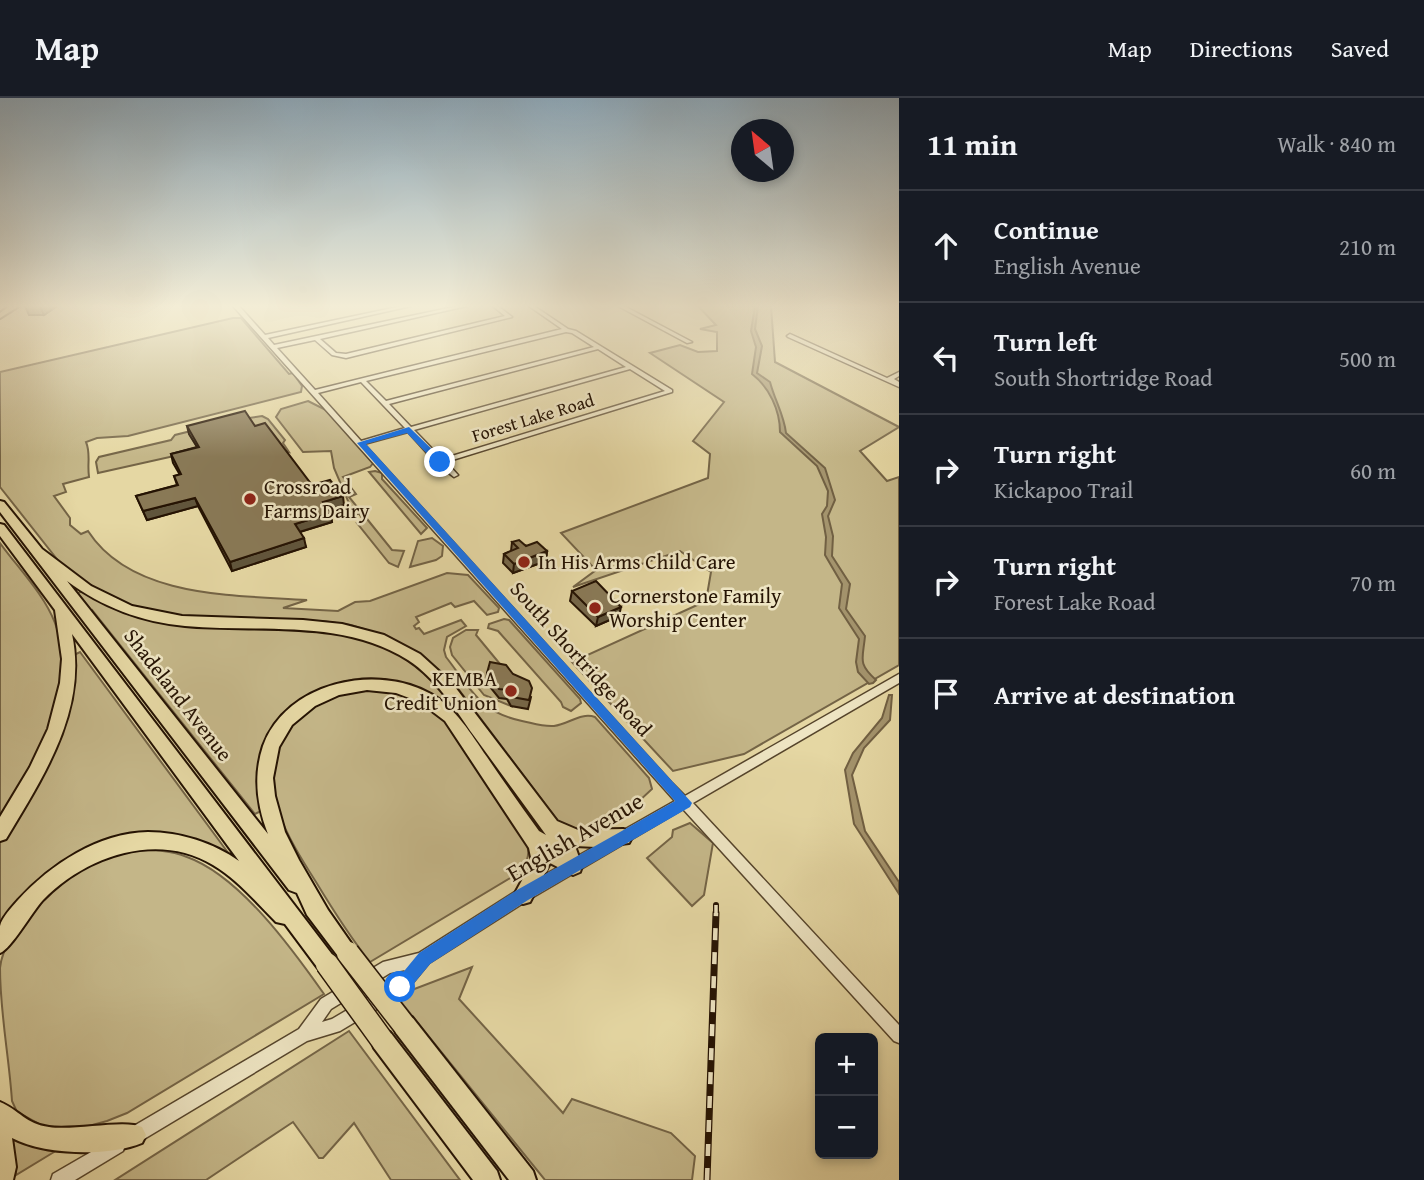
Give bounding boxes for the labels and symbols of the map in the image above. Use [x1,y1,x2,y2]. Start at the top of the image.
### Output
north arrow [731,119,794,182]
street label: Forest Lake Road [468,386,598,449]
route end [424,446,455,477]
place label: Crossroad Farms Dairy [264,471,370,526]
marker: Crossroad Farms Dairy [242,491,258,507]
place label: In His Arms Child Care [538,546,736,577]
marker: In His Arms Child Care [516,554,532,570]
street label: South Shortridge Road [503,574,660,744]
place label: Cornerstone Family Worship Center [609,580,782,635]
marker: Cornerstone Family Worship Center [587,600,603,616]
street label: Shadeland Avenue [117,622,240,768]
place label: KEMBA Credit Union [384,663,497,718]
marker: KEMBA Credit Union [503,683,519,699]
street label: English Avenue [500,783,650,890]
route start [384,971,415,1002]

